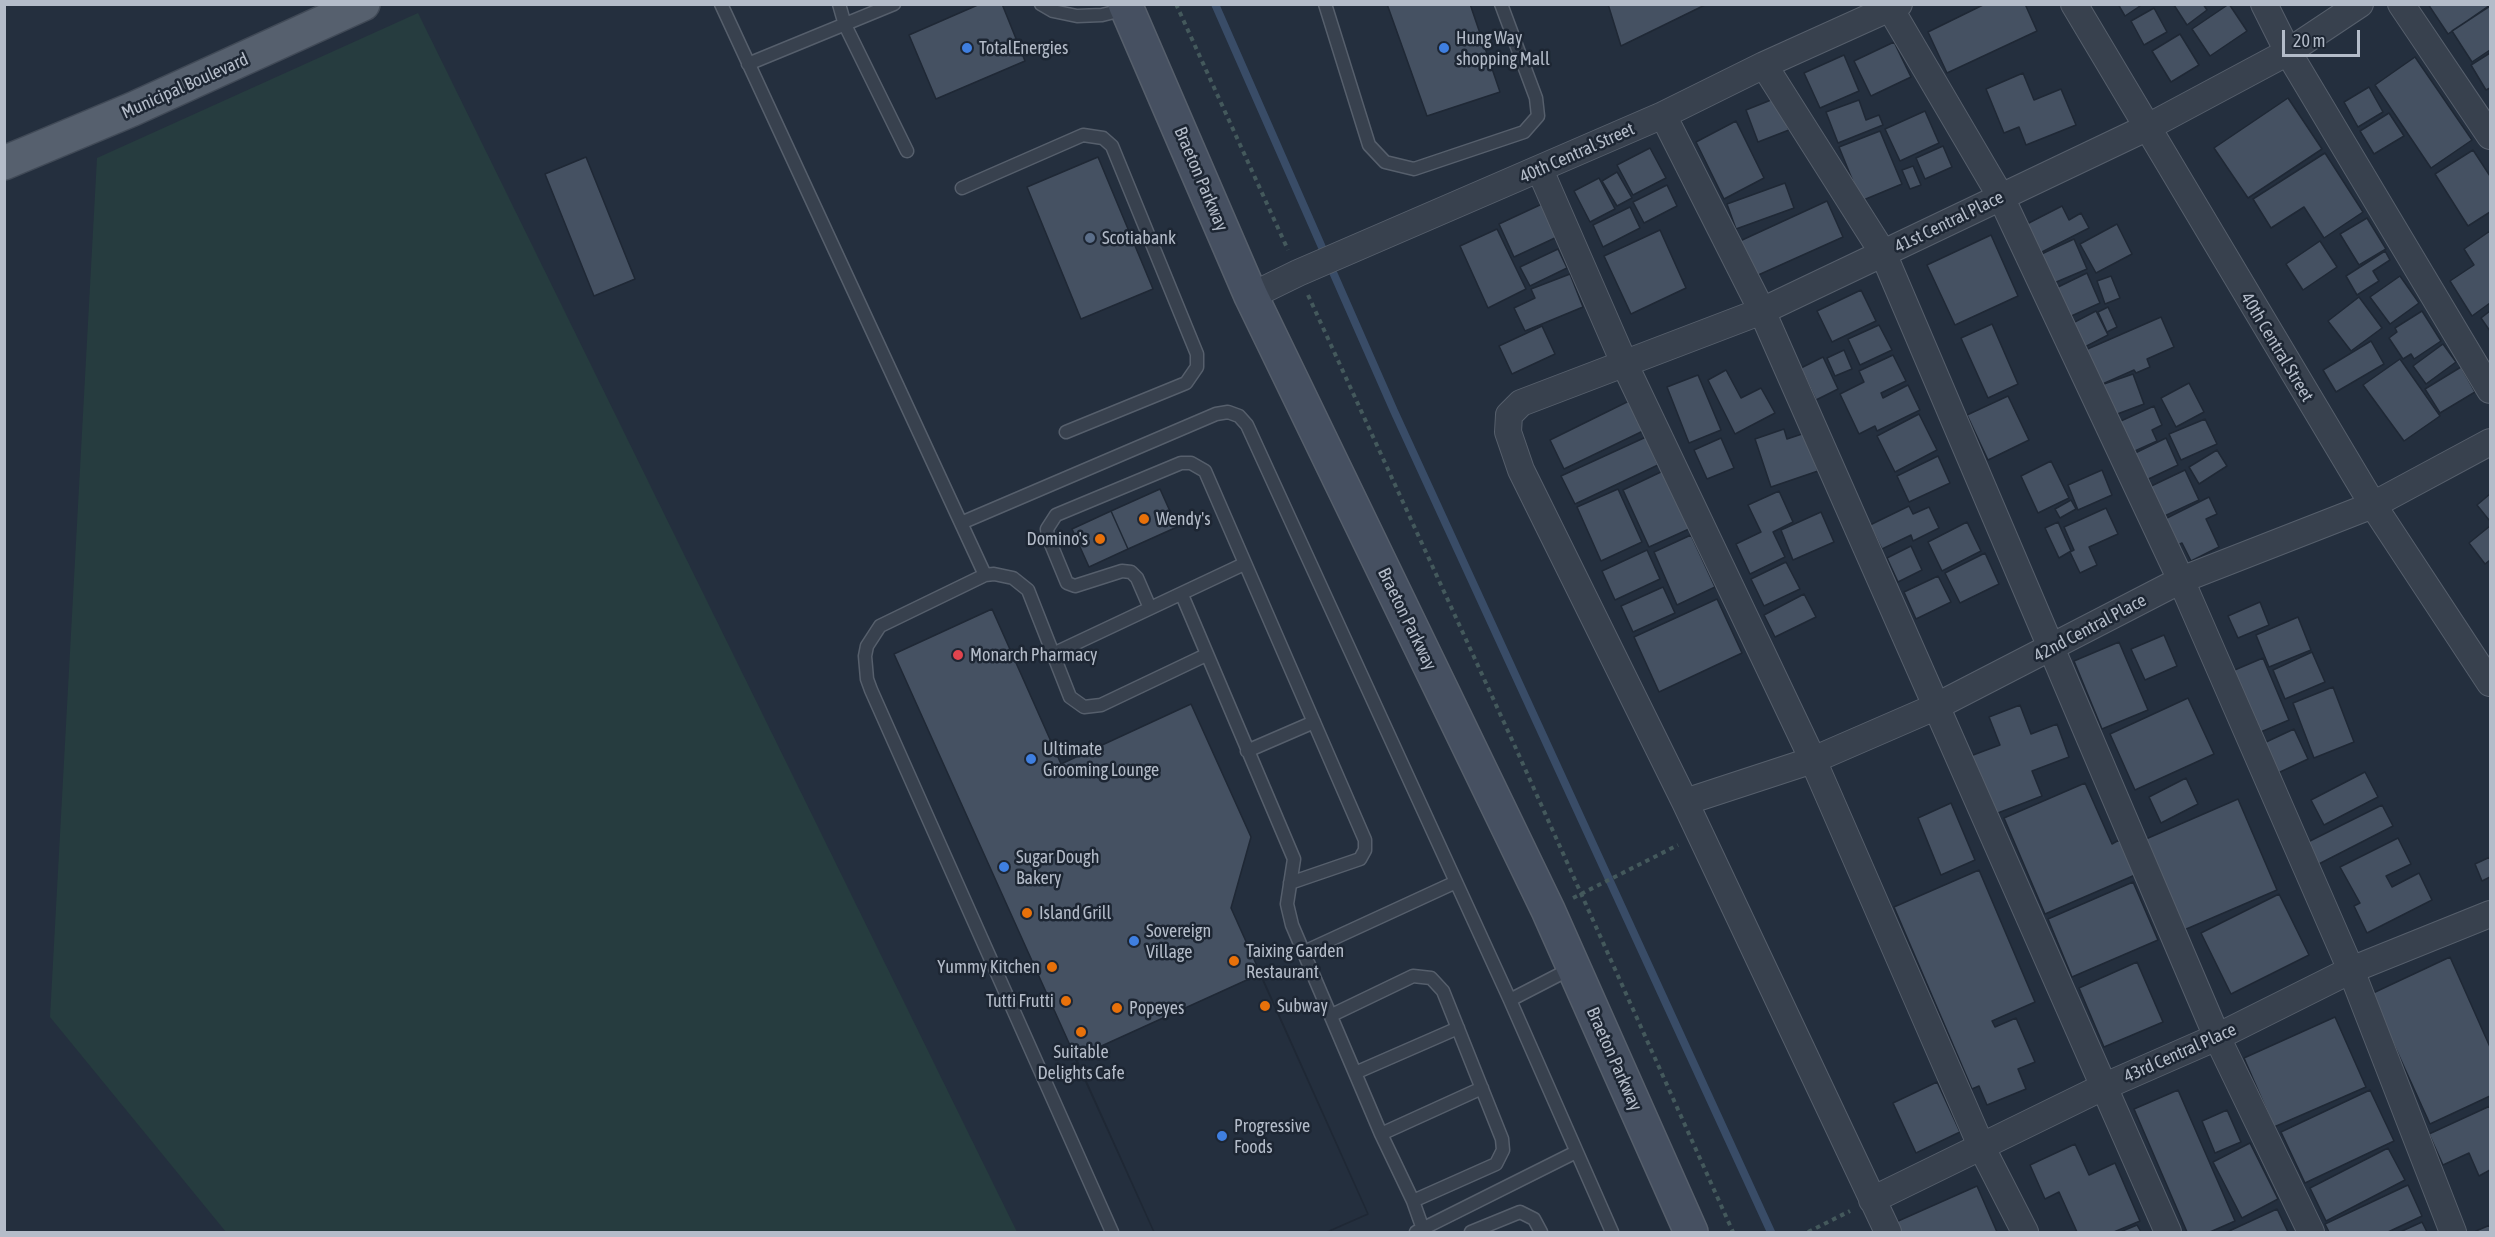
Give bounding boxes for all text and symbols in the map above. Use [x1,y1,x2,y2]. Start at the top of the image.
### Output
scale bar [2285,18,2363,56]
place label: Hung Way shopping Mall [1456,27,1550,70]
text: 20 m [2293,30,2325,51]
place label: TotalEnergies [979,37,1068,59]
marker: TotalEnergies [960,41,974,55]
marker: Hung Way shopping Mall [1437,41,1451,55]
street label: Municipal Boulevard [118,48,252,124]
street label: 40th Central Street [1516,118,1638,188]
street label: Braeton Parkway [1169,124,1233,234]
street label: 41st Central Place [1891,186,2007,258]
place label: Scotiabank [1102,227,1176,249]
marker: Scotiabank [1083,231,1097,245]
street label: 40th Central Street [2236,288,2318,406]
place label: Wendy's [1156,508,1211,530]
marker: Wendy's [1137,512,1151,526]
place label: Domino's [1027,528,1088,550]
marker: Domino's [1093,532,1107,546]
street label: Braeton Parkway [1373,564,1441,674]
street label: 42nd Central Place [2030,589,2150,667]
place label: Monarch Pharmacy [970,644,1097,666]
marker: Monarch Pharmacy [951,648,965,662]
place label: Ultimate Grooming Lounge [1043,738,1159,780]
marker: Ultimate Grooming Lounge [1024,752,1038,766]
place label: Sugar Dough Bakery [1016,846,1099,888]
marker: Sugar Dough Bakery [997,860,1011,874]
place label: Island Grill [1039,902,1111,924]
marker: Island Grill [1020,906,1034,920]
place label: Sovereign Village [1146,920,1211,962]
marker: Sovereign Village [1127,934,1141,948]
place label: Taixing Garden Restaurant [1246,940,1344,982]
marker: Taixing Garden Restaurant [1227,954,1241,968]
place label: Yummy Kitchen [937,956,1040,978]
marker: Yummy Kitchen [1045,960,1059,974]
place label: Tutti Frutti [986,990,1054,1012]
marker: Tutti Frutti [1059,994,1073,1008]
place label: Subway [1277,995,1328,1017]
place label: Popeyes [1129,997,1184,1019]
marker: Subway [1258,999,1272,1013]
marker: Popeyes [1110,1001,1124,1015]
street label: Braeton Parkway [1582,1004,1646,1114]
street label: 43rd Central Place [2120,1019,2240,1087]
marker: Suitable Delights Cafe [1074,1025,1088,1039]
place label: Suitable Delights Cafe [1037,1041,1125,1084]
place label: Progressive Foods [1234,1115,1310,1158]
marker: Progressive Foods [1215,1129,1229,1143]

